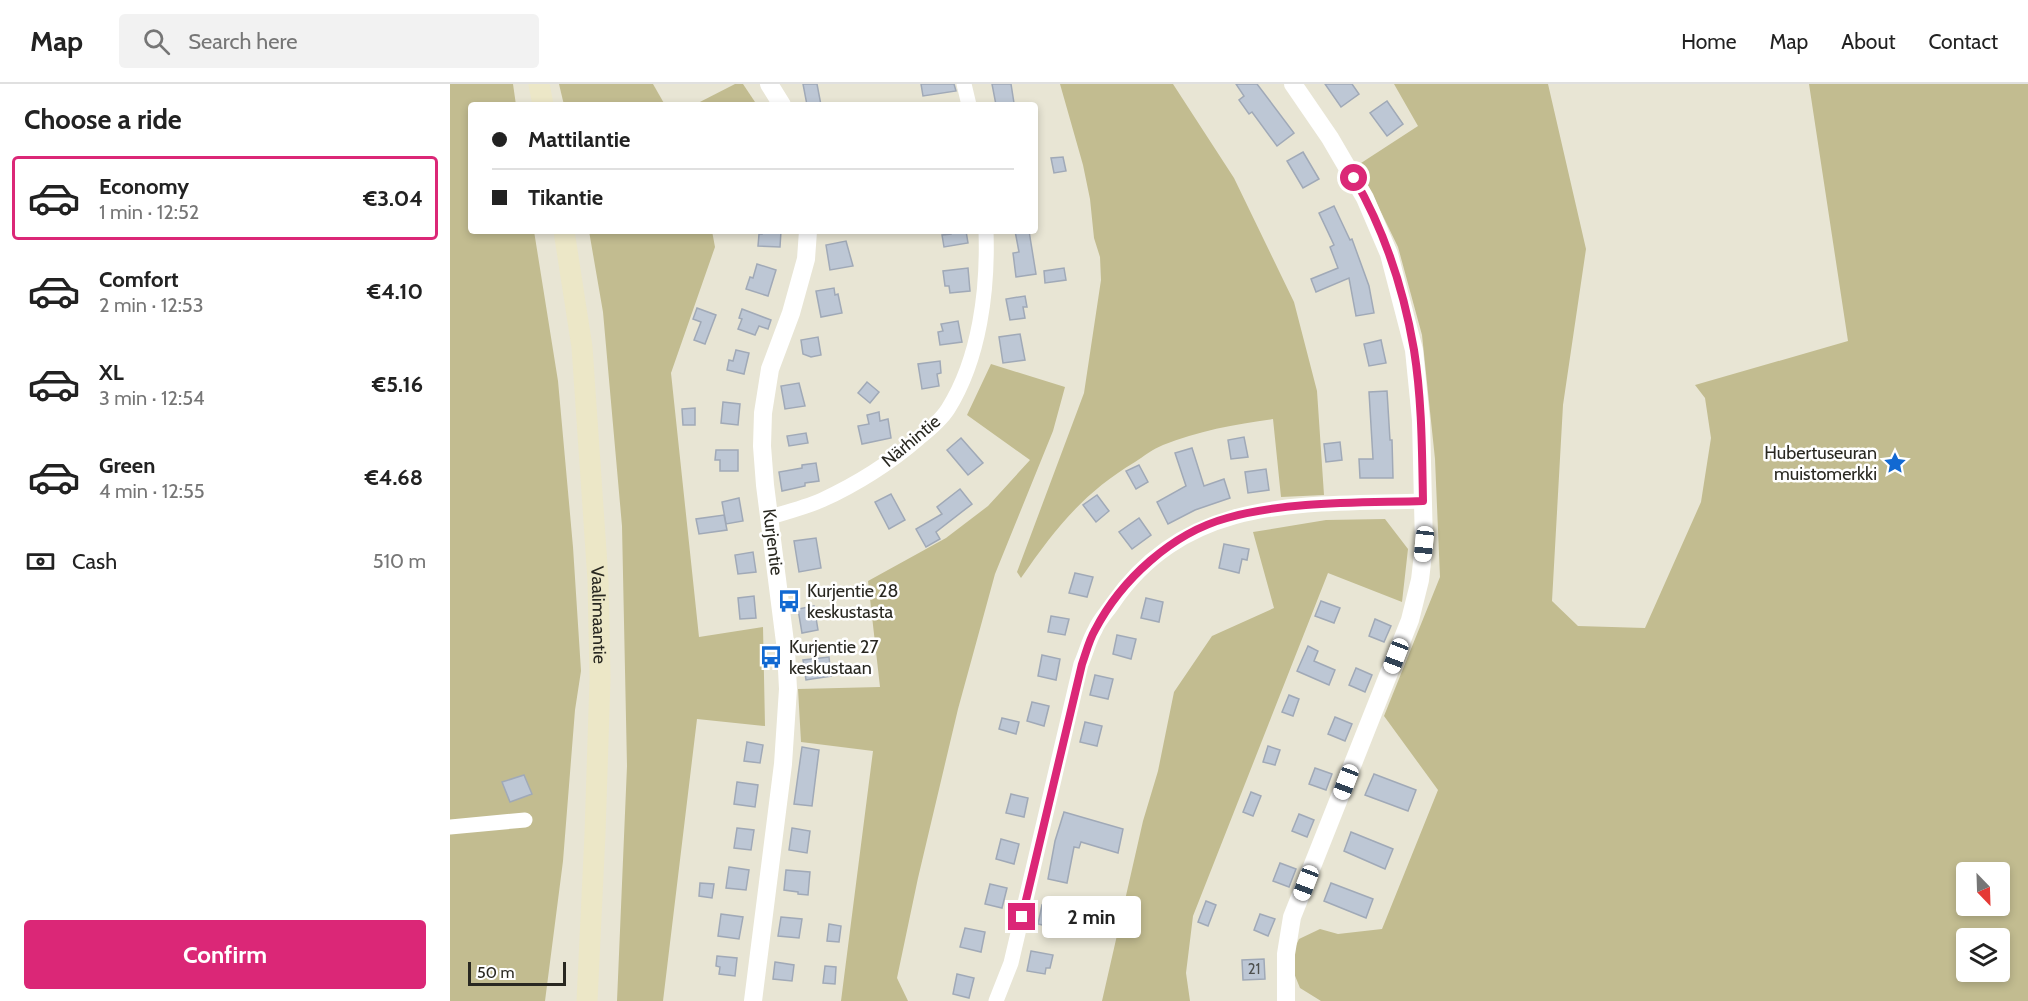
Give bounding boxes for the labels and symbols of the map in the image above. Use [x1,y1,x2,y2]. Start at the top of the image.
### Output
route start [1340,164,1367,191]
street label: Närhintie [877,410,945,472]
place label: Hubertuseuran muistomerkki [1764,442,1877,485]
place icon: Hubertuseuran muistomerkki [1882,450,1908,476]
street label: Kurjentie [758,507,788,577]
car [1413,525,1435,563]
street label: Vaalimaantie [586,565,611,664]
place label: Kurjentie 28 keskustasta [807,580,898,623]
bus stop icon: Kurjentie 28 keskustasta [776,588,802,614]
place label: Kurjentie 27 keskustaan [789,636,878,679]
car [1381,636,1411,676]
bus stop icon: Kurjentie 27 keskustaan [758,644,784,670]
car [1331,762,1361,802]
north arrow [1956,862,2010,916]
car [1291,863,1321,903]
callout: 2 min [1043,896,1142,938]
route end [1008,903,1035,930]
scale bar [468,959,566,986]
house number: 21 [1248,960,1260,978]

